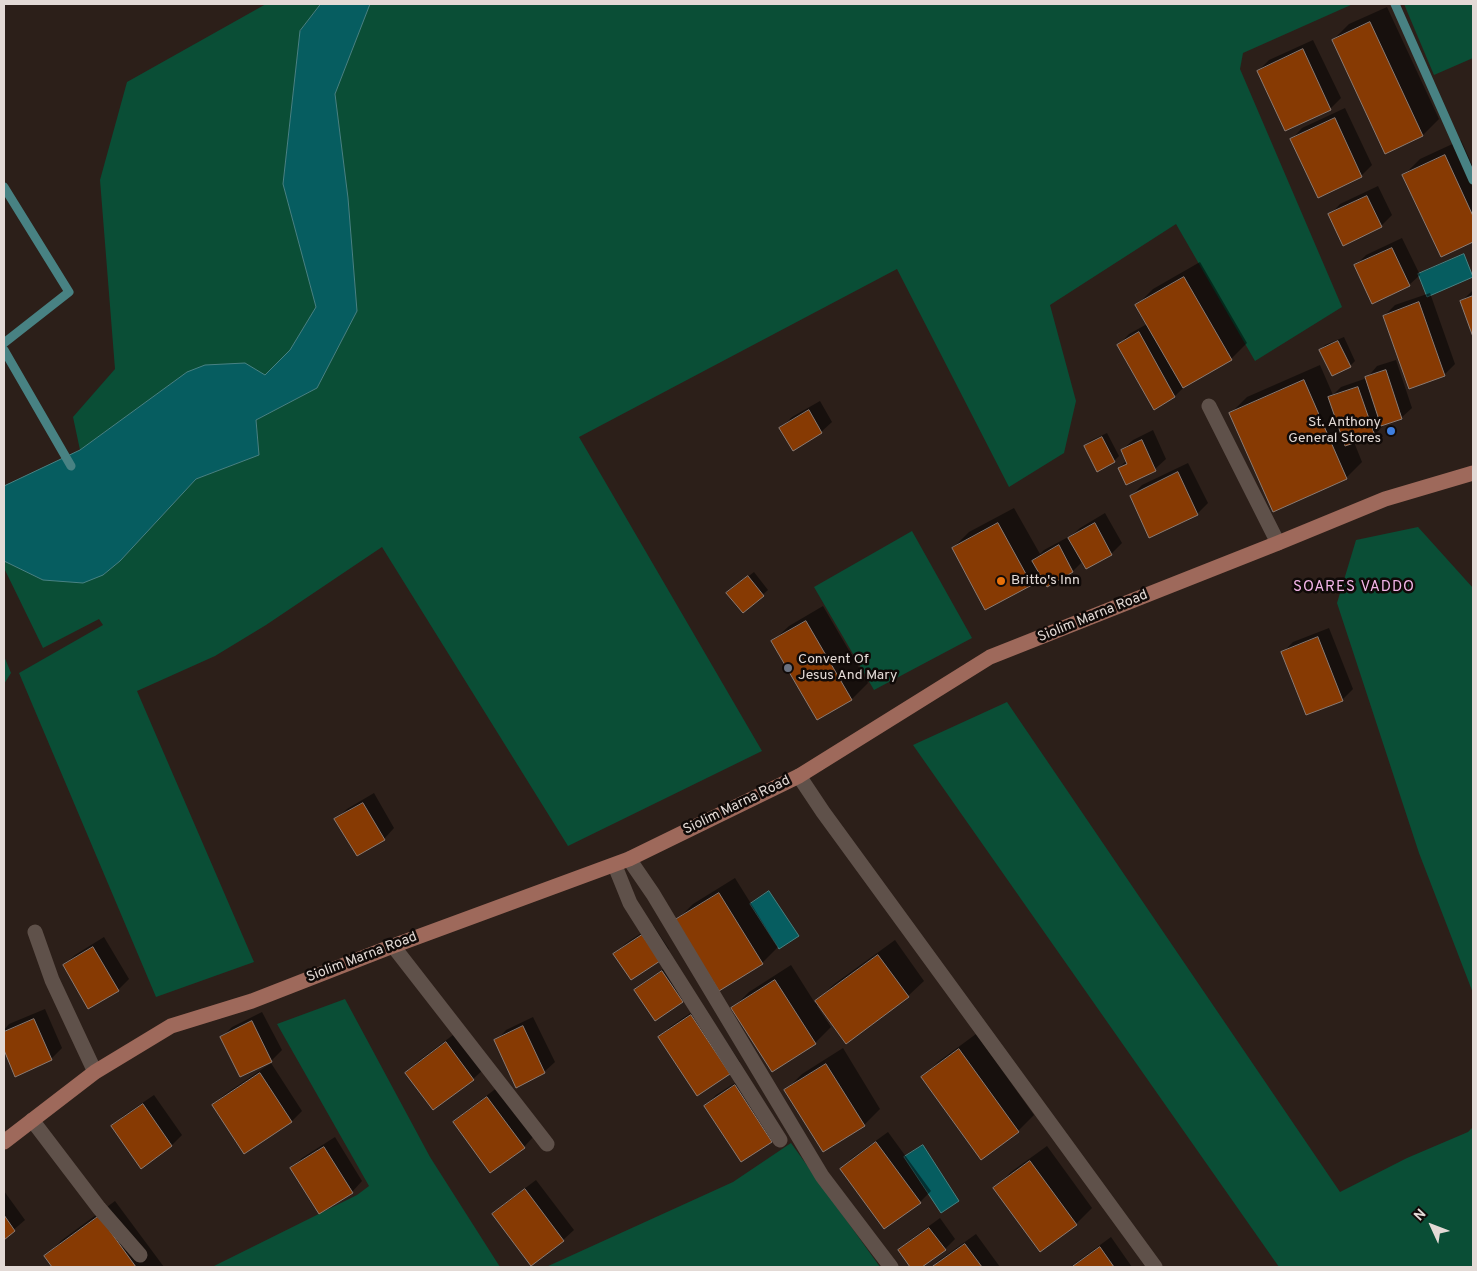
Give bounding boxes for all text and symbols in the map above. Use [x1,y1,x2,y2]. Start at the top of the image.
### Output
place label: St. Anthony General Stores [1288,415,1381,448]
marker: St. Anthony General Stores [1385,425,1397,437]
place label: Britto's Inn [1011,573,1080,589]
marker: Britto's Inn [995,575,1007,587]
district label: SOARES VADDO [1291,579,1417,597]
street label: Siolim Marna Road [1036,587,1150,647]
place label: Convent Of Jesus And Mary [798,652,897,684]
marker: Convent Of Jesus And Mary [782,662,794,674]
street label: Siolim Marna Road [681,773,793,839]
street label: Siolim Marna Road [304,929,420,987]
north arrow [1407,1201,1457,1251]
text: N [1411,1206,1430,1225]

